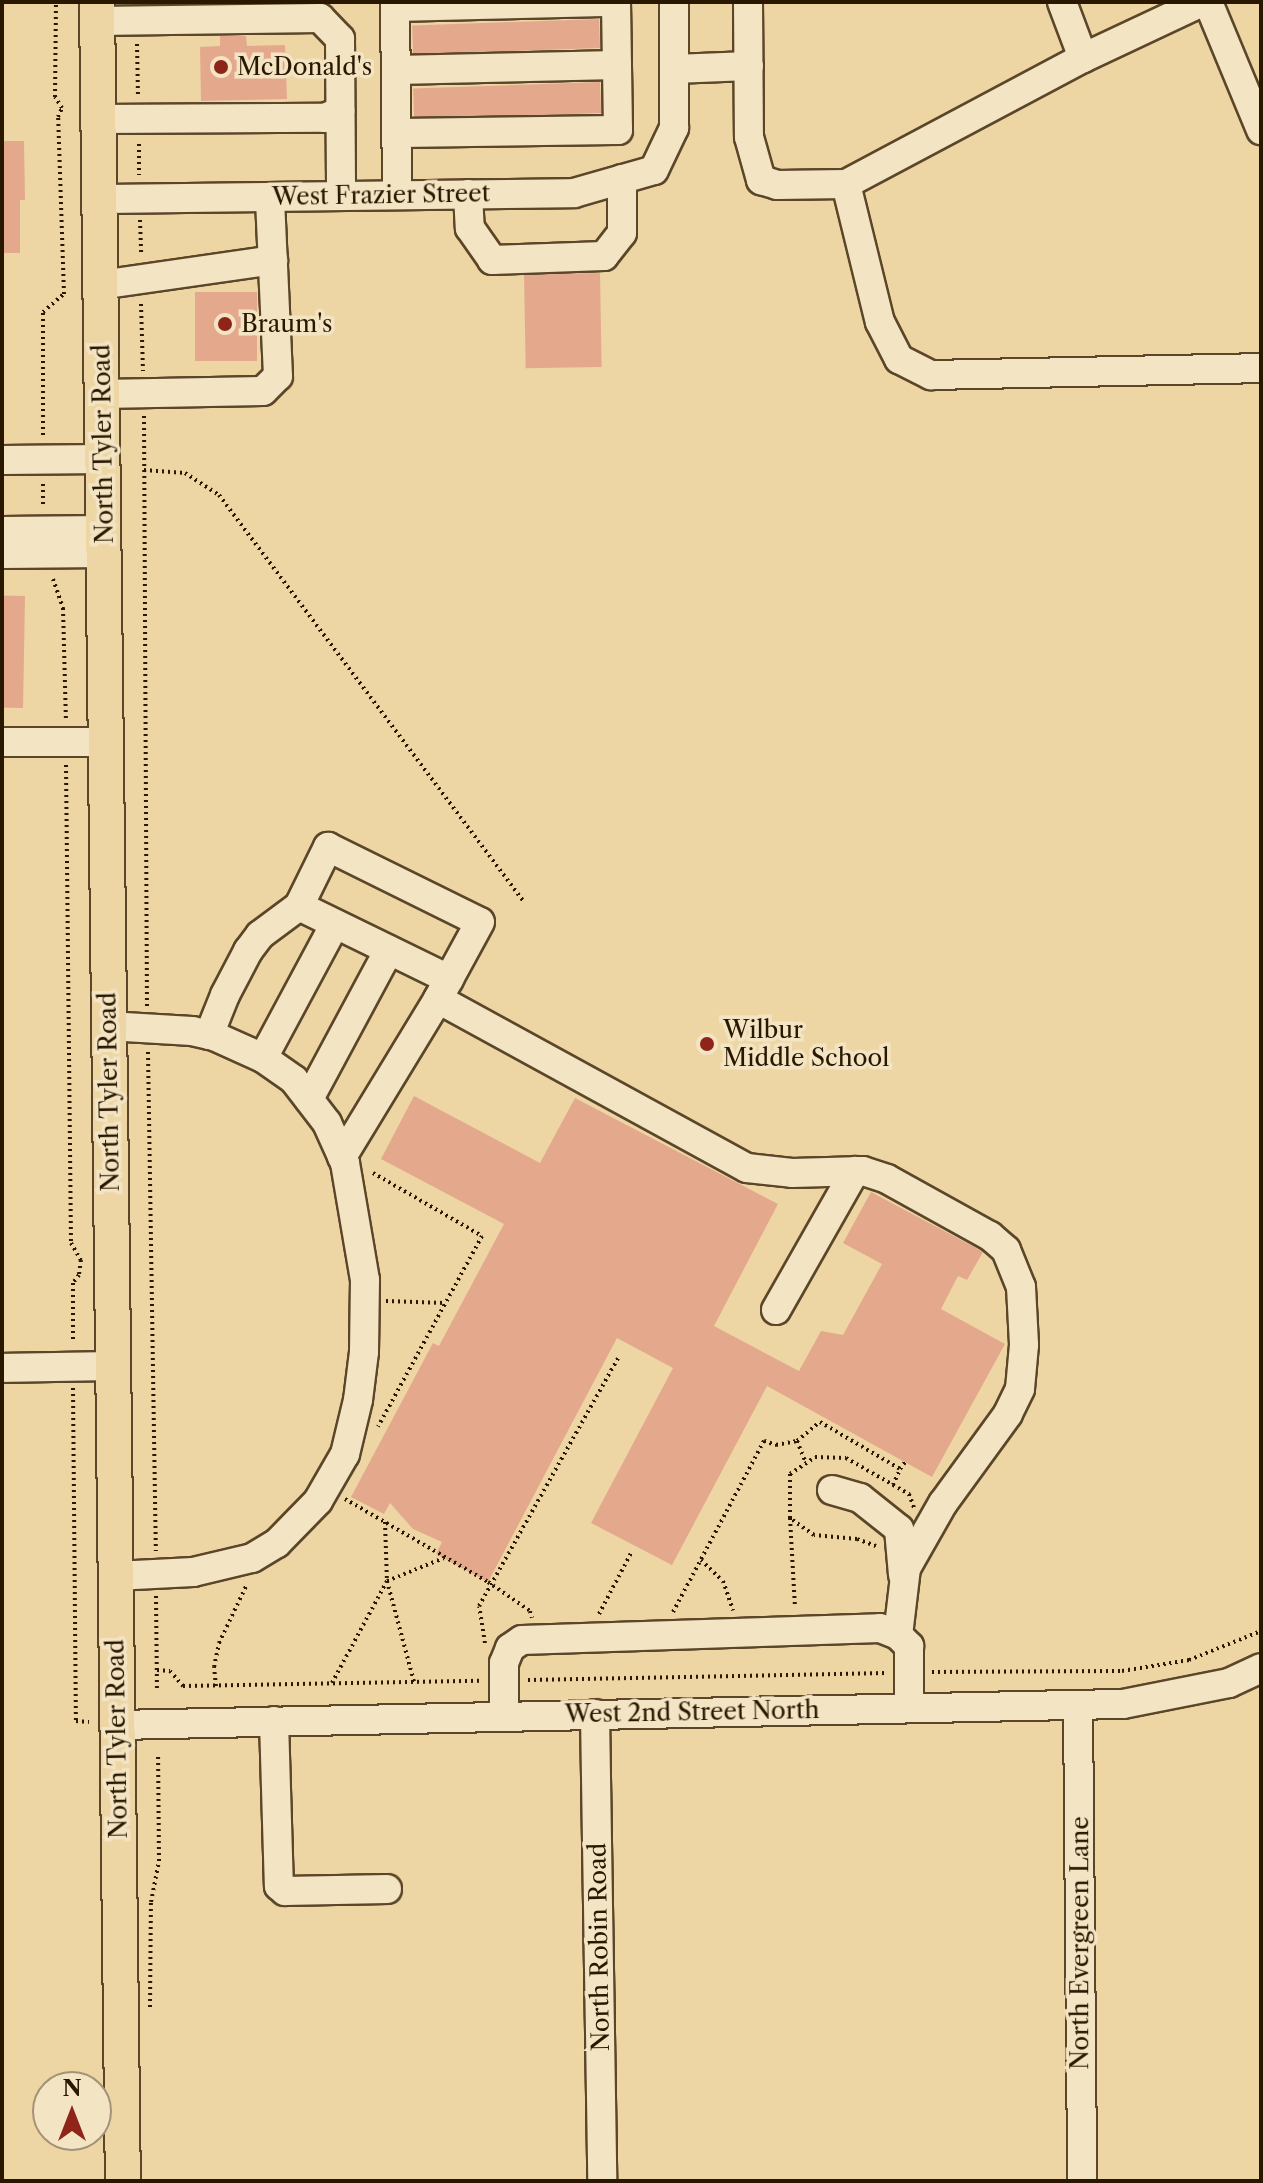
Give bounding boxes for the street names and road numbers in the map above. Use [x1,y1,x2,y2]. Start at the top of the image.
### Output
street label: West Frazier Street [271,179,491,211]
street label: North Tyler Road [87,343,119,545]
street label: North Tyler Road [93,991,125,1193]
street label: North Tyler Road [101,1638,133,1840]
street label: West 2nd Street North [564,1695,820,1729]
street label: North Evergreen Lane [1066,1816,1094,2070]
street label: North Robin Road [583,1842,615,2052]

